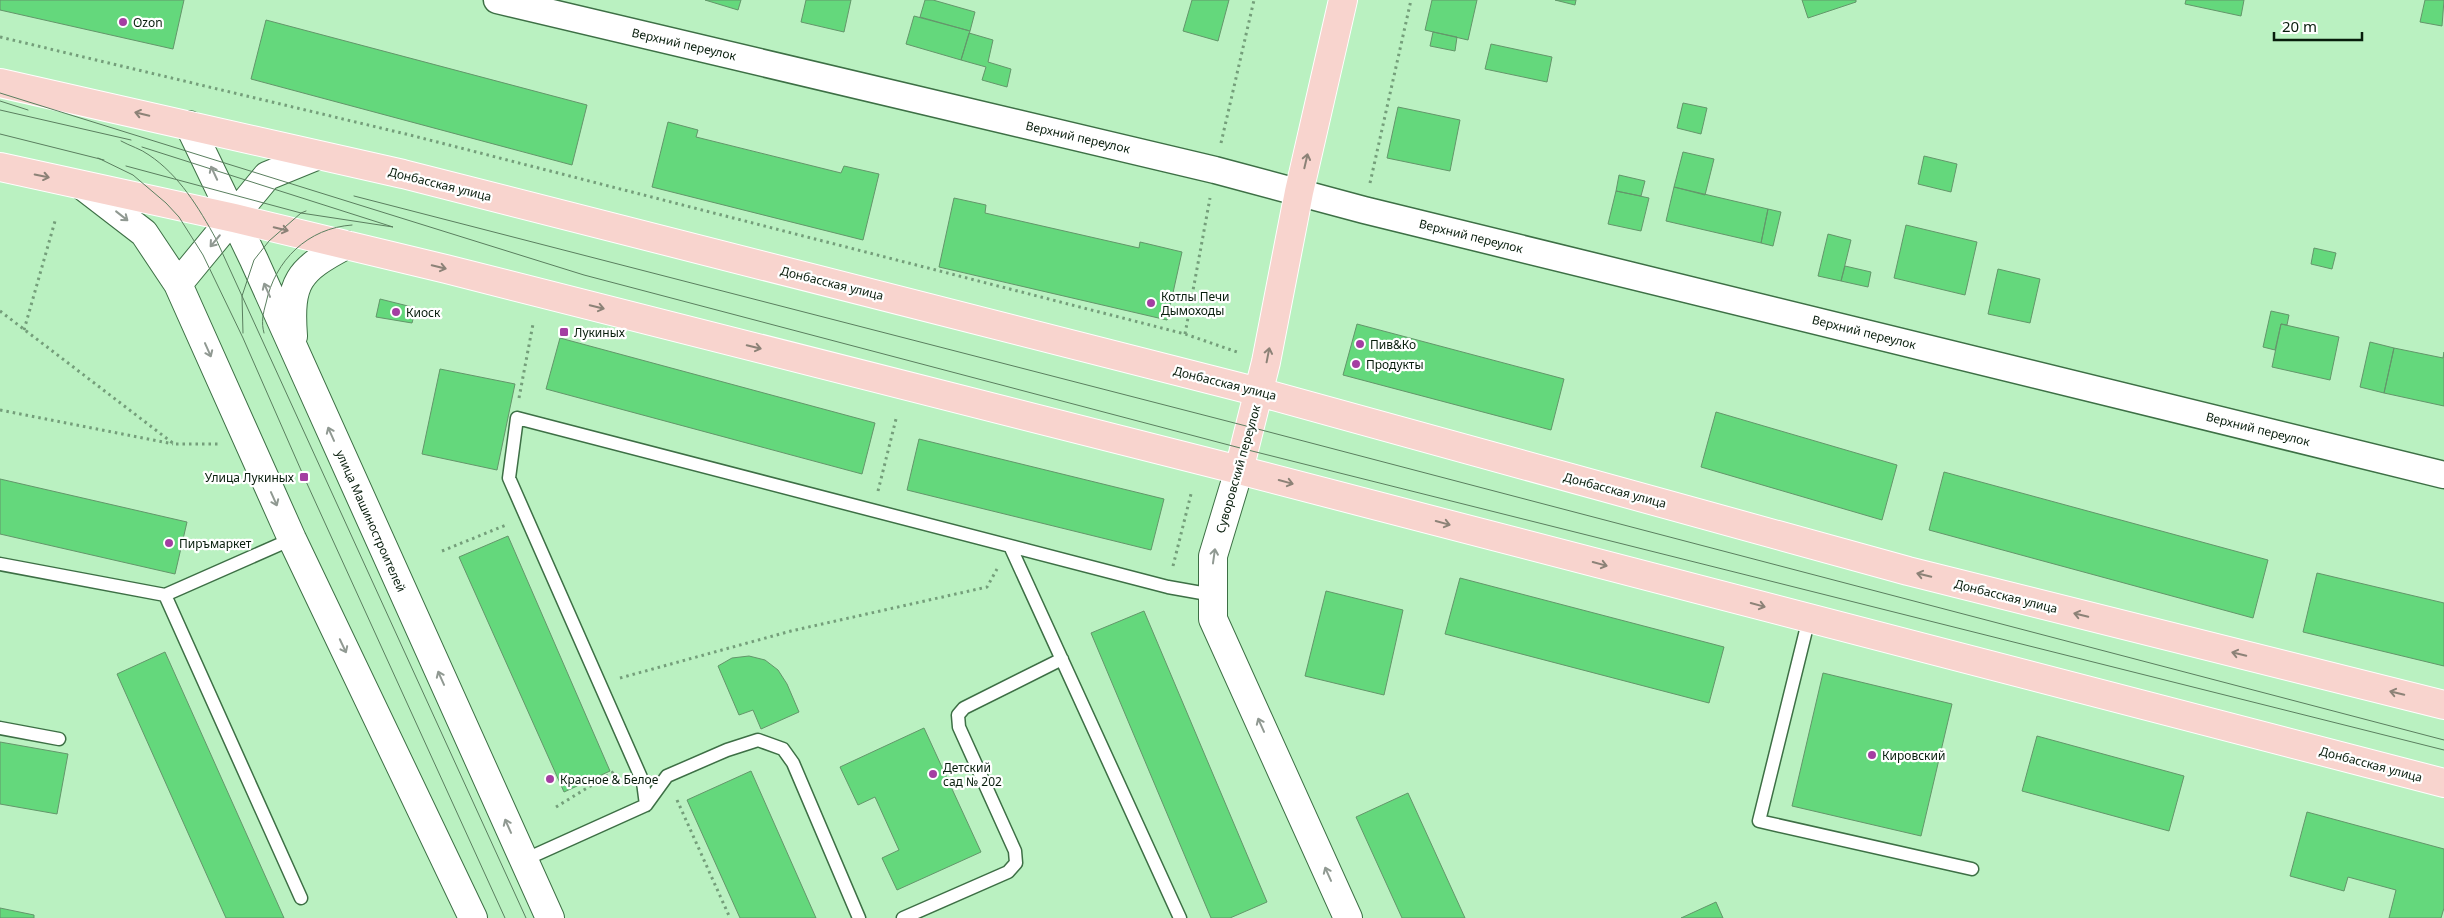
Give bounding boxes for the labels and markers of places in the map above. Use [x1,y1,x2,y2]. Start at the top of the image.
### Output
place label: Ozon [133,14,163,31]
marker: Ozon [117,16,129,28]
place label: Котлы Печи Дымоходы [1161,288,1230,319]
marker: Котлы Печи Дымоходы [1145,297,1157,309]
place label: Киоск [406,304,441,321]
marker: Киоск [390,306,402,318]
place label: Лукиных [574,324,626,341]
marker: Лукиных [558,326,570,338]
place label: Пив&Ко [1370,336,1416,353]
marker: Пив&Ко [1354,338,1366,350]
place label: Продукты [1366,356,1424,373]
marker: Продукты [1350,358,1362,370]
place label: Улица Лукиных [205,469,295,486]
marker: Улица Лукиных [298,471,310,483]
place label: Пиръмаркет [179,535,252,552]
marker: Пиръмаркет [163,537,175,549]
place label: Кировский [1882,747,1945,764]
marker: Кировский [1866,749,1878,761]
place label: Детский сад № 202 [943,759,1002,790]
marker: Детский сад № 202 [927,768,939,780]
place label: Красное & Белое [560,771,659,788]
marker: Красное & Белое [544,773,556,785]

